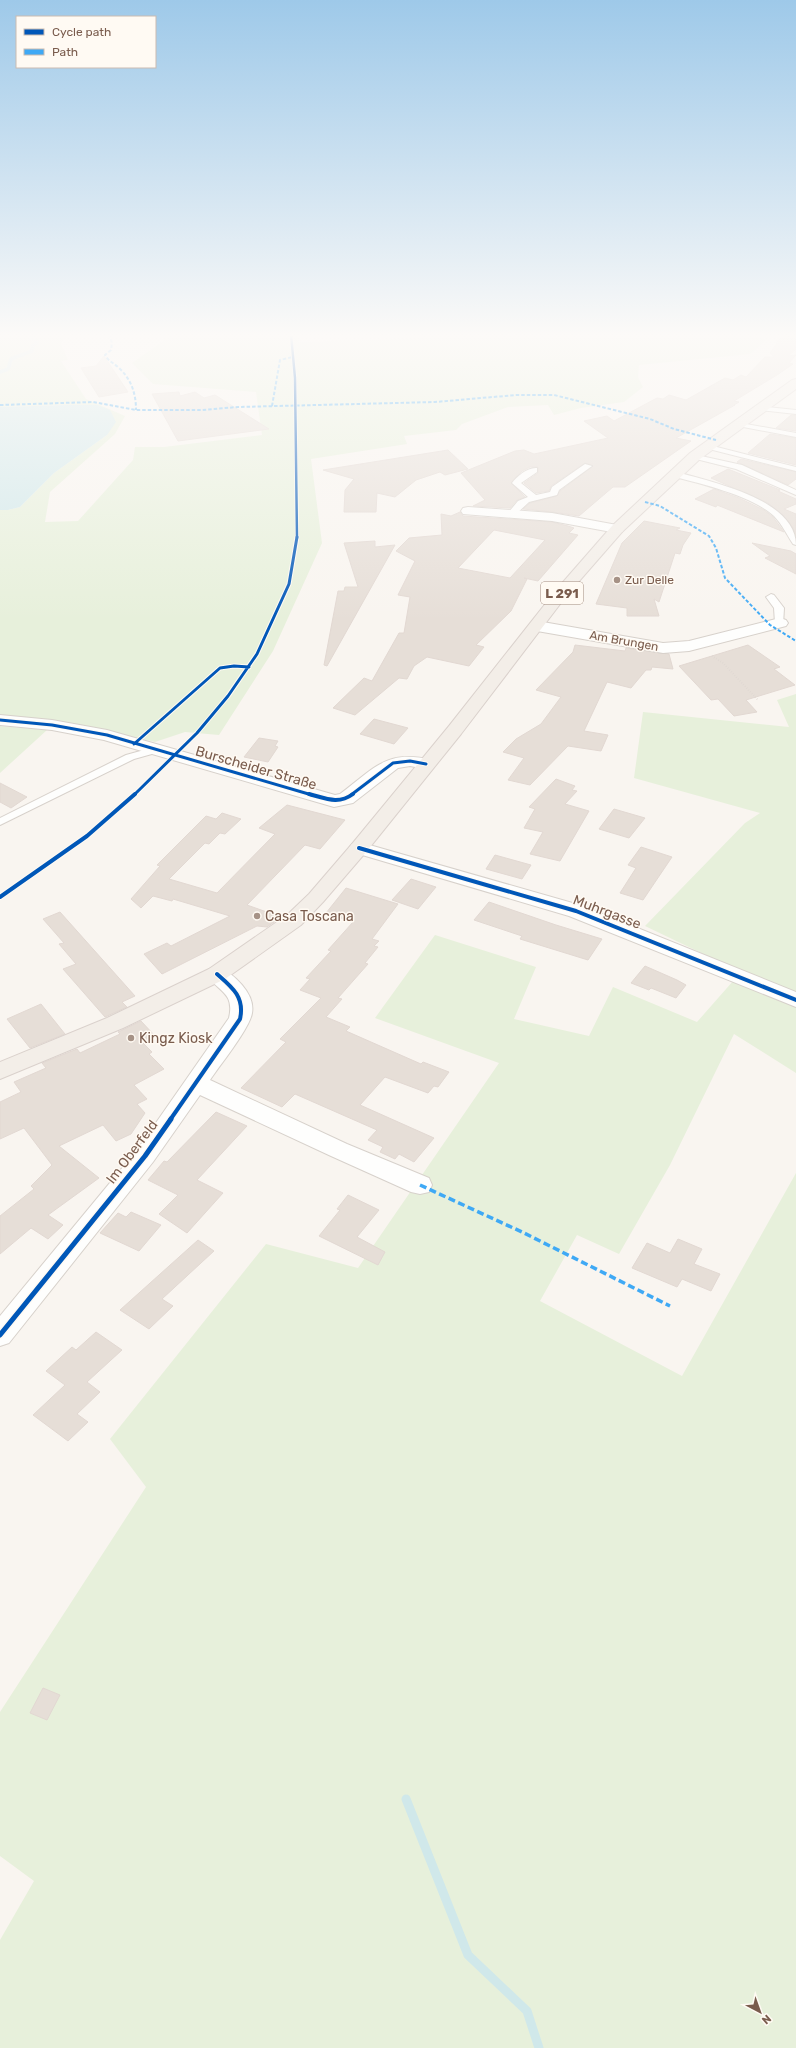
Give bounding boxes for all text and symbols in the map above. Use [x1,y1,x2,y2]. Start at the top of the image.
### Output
legend [16,16,156,68]
text: Cycle path [52,25,111,39]
text: Path [52,45,78,59]
place label: Zur Delle [625,573,674,587]
marker: Zur Delle [612,575,622,585]
road number: L 291 [541,582,583,604]
street label: Am Brungen [588,628,660,654]
street label: Burscheider Straße [193,743,319,794]
street label: Muhrgasse [571,891,644,933]
place label: Casa Toscana [265,908,354,925]
marker: Casa Toscana [252,911,262,921]
place label: Kingz Kiosk [139,1030,213,1047]
marker: Kingz Kiosk [126,1033,136,1043]
street label: Im Oberfeld [102,1117,162,1187]
north arrow [740,1992,780,2032]
text: N [759,2012,773,2027]

